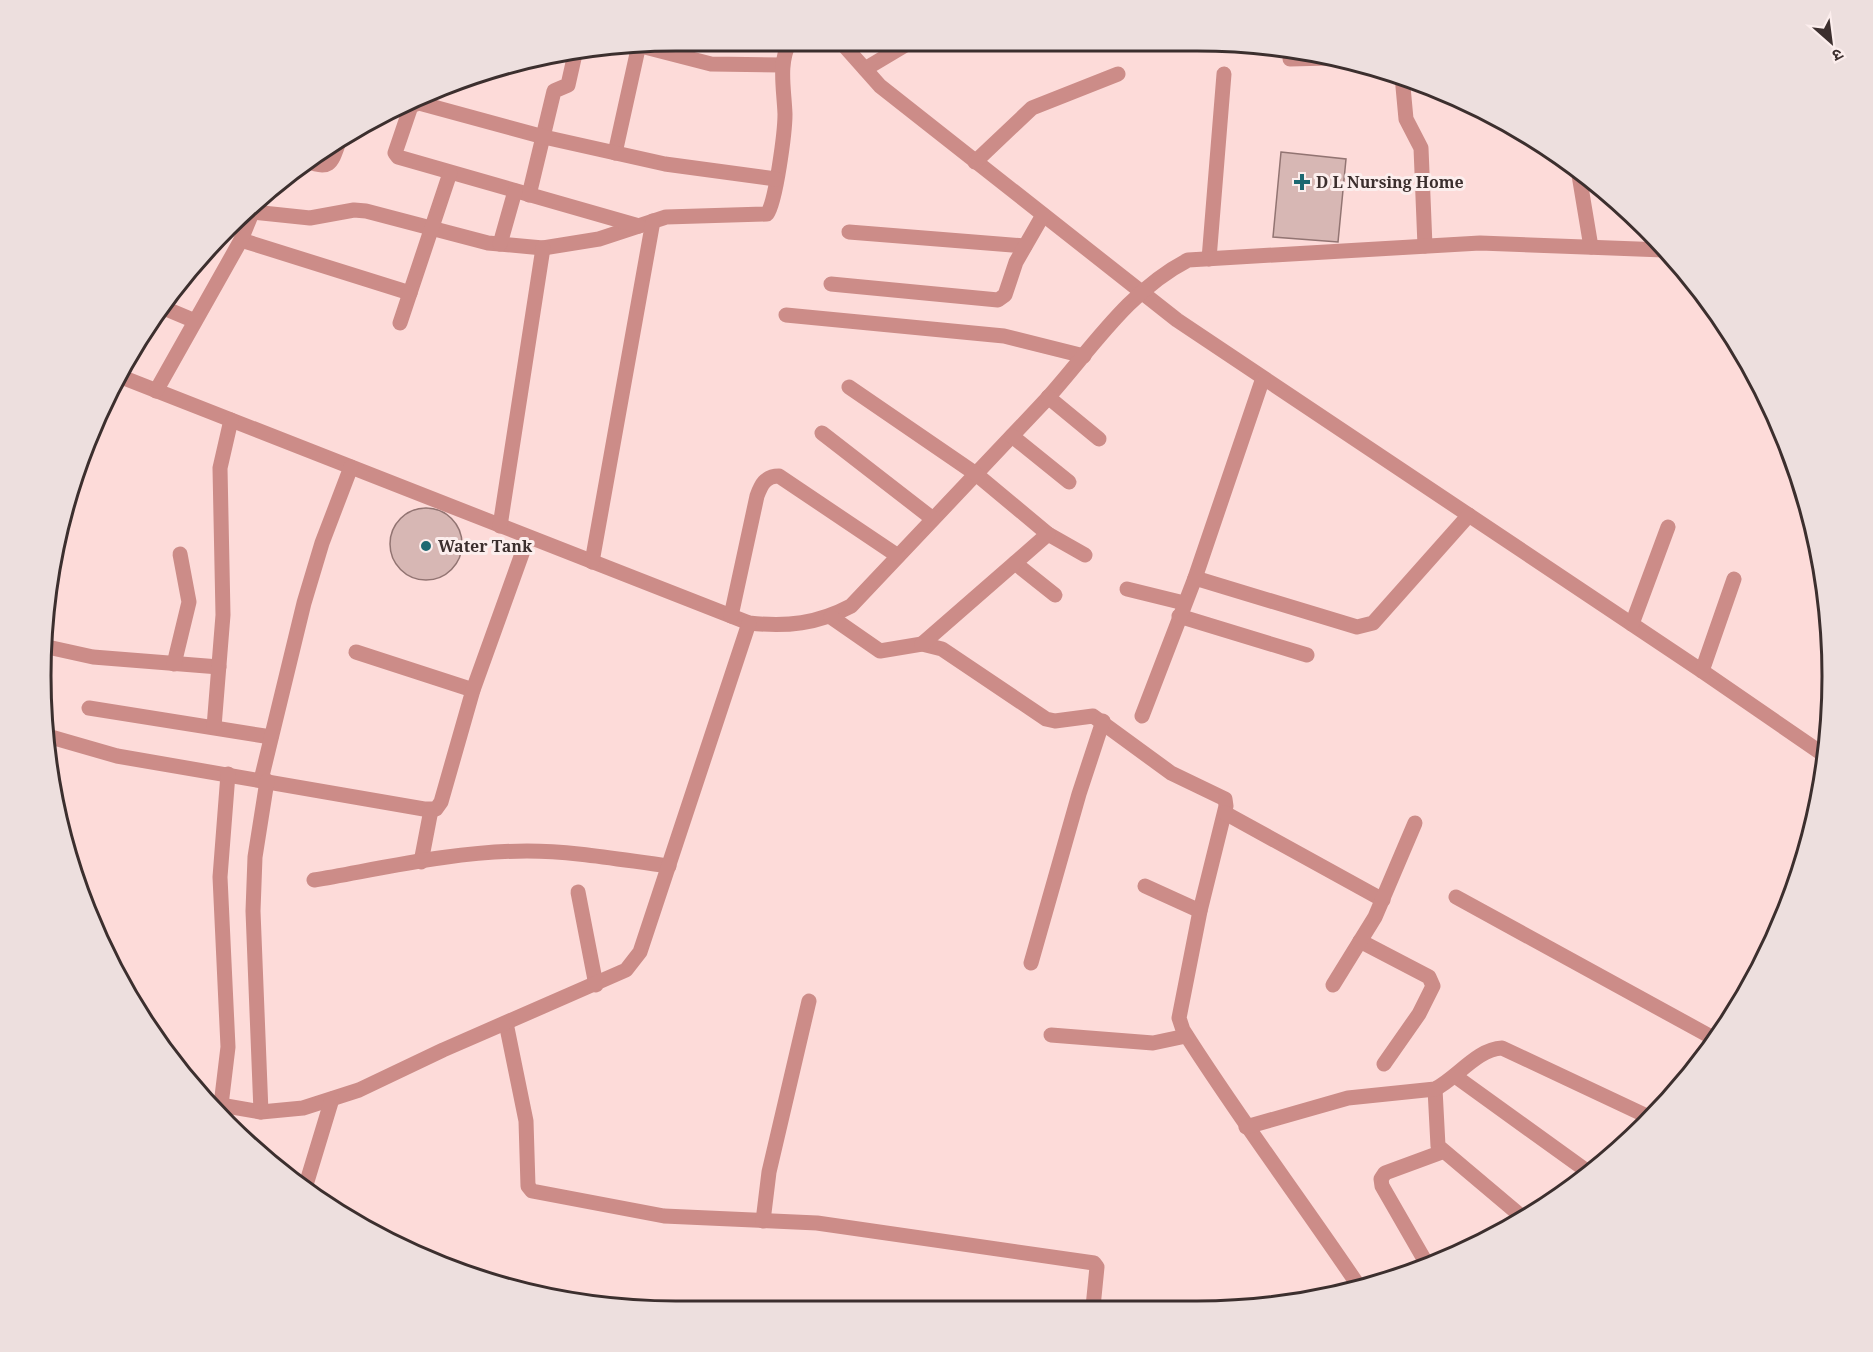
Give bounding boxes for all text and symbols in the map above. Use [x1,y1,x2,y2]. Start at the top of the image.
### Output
north arrow [1801,12,1861,72]
text: उ [1828,43,1847,67]
place label: D L Nursing Home [1316,171,1464,193]
marker: D L Nursing Home [1293,173,1311,191]
place label: Water Tank [438,535,533,557]
marker: Water Tank [419,539,433,553]

